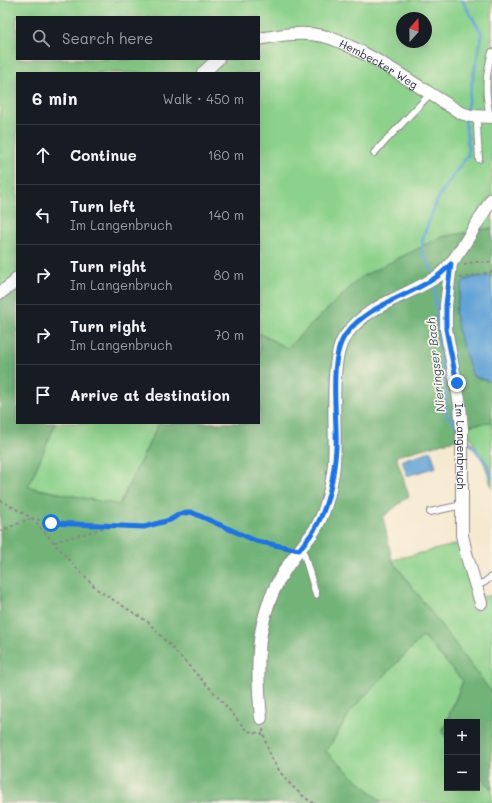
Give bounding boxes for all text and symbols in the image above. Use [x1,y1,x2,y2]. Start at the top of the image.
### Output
north arrow [396,12,432,48]
search box [16,16,260,60]
icon: search [30,27,52,49]
text: Search here [62,28,153,48]
street label: Hembecker Weg [337,35,421,91]
text: 6 min [32,87,77,109]
text: Walk · 450 m [163,90,244,107]
icon: ahead [32,144,54,166]
text: Continue [70,145,137,165]
text: 160 m [208,146,244,163]
text: Turn left [70,196,135,216]
icon: left [32,204,54,226]
text: 140 m [208,206,244,223]
text: Im Langenbruch [70,216,172,233]
text: Turn right [70,256,147,276]
icon: right [32,264,54,286]
text: 80 m [214,266,244,283]
text: Im Langenbruch [70,276,172,293]
text: Turn right [70,316,147,336]
water label: Nieringser Bach [422,317,448,413]
icon: right [32,324,54,346]
text: 70 m [214,326,244,343]
text: Im Langenbruch [70,336,172,353]
route end [448,374,466,392]
icon: arrive [32,384,54,406]
text: Arrive at destination [70,385,230,405]
street label: Im Langenbruch [452,403,470,490]
route start [42,514,60,532]
map controls [444,719,480,791]
button: + [444,719,480,755]
button: − [444,755,480,791]

